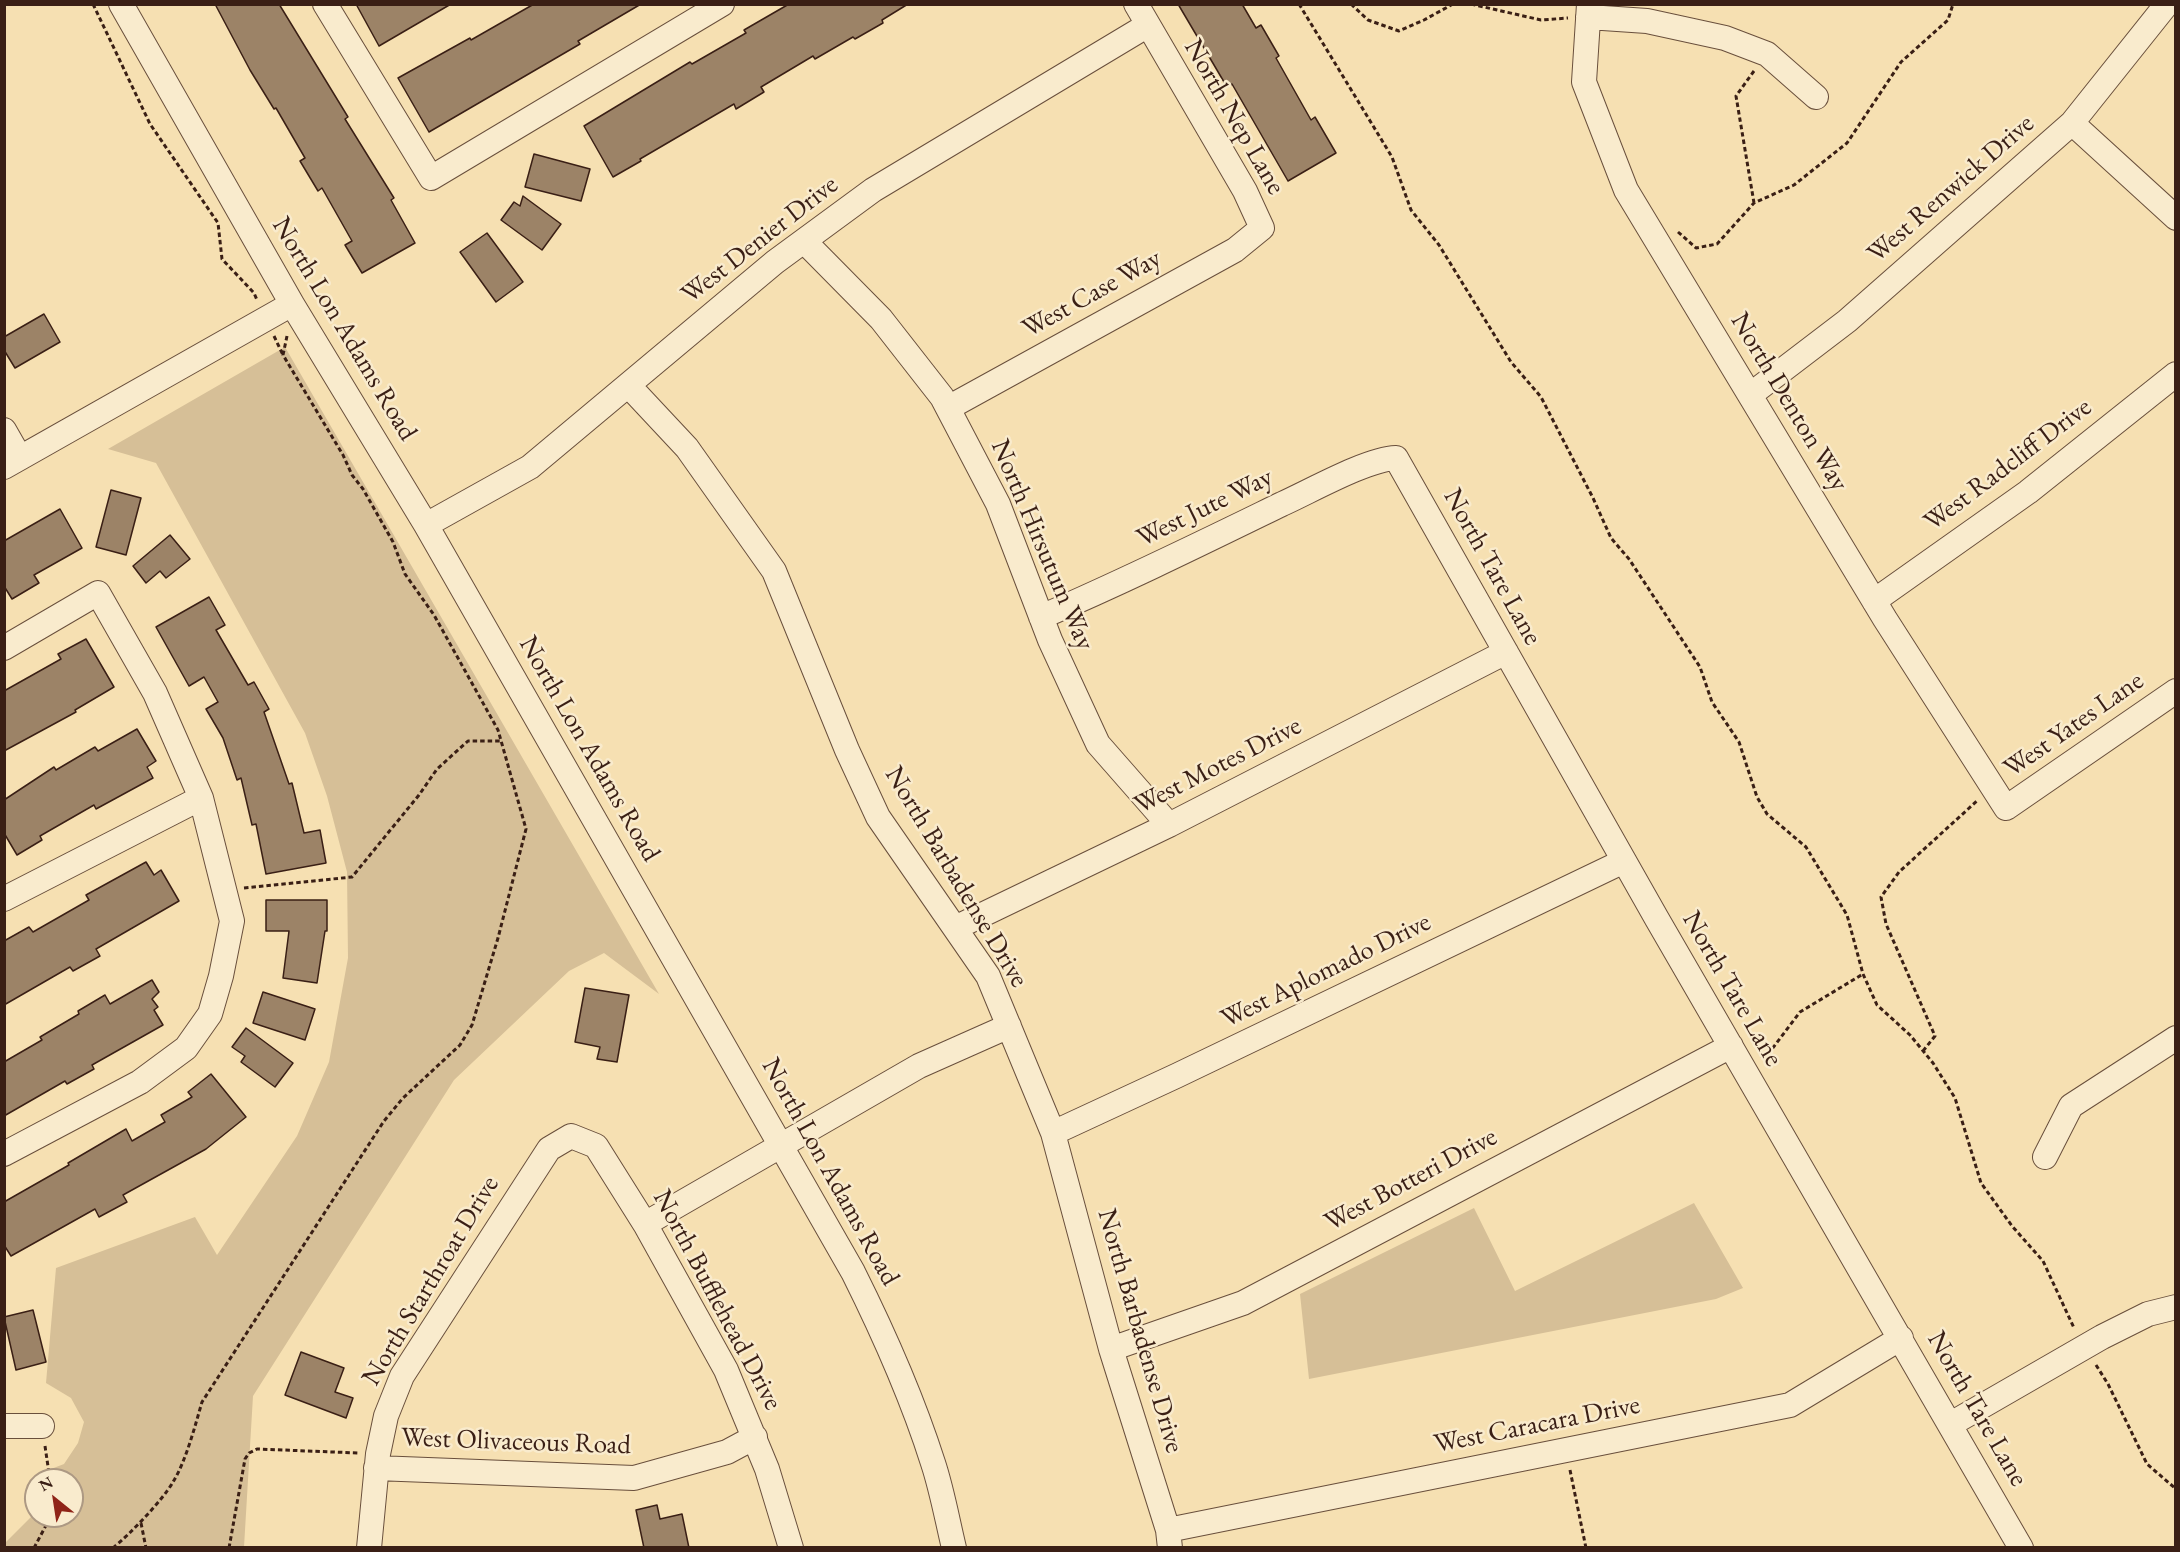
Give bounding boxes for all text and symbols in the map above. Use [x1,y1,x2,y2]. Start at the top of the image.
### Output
street label: North Nep Lane [1176,33,1292,201]
street label: West Renwick Drive [1861,108,2041,270]
street label: West Denier Drive [675,169,845,311]
street label: North Lon Adams Road [264,211,424,447]
street label: West Case Way [1017,242,1167,346]
street label: North Denton Way [1723,307,1855,497]
street label: West Radcliff Drive [1918,391,2098,539]
street label: North Hirsutum Way [983,435,1101,655]
street label: West Jute Way [1132,461,1278,555]
street label: North Tare Lane [1436,483,1548,651]
street label: North Lon Adams Road [511,630,667,868]
street label: West Yates Lane [1998,665,2150,785]
street label: West Motes Drive [1129,710,1307,822]
street label: North Barbadense Drive [877,761,1035,993]
street label: West Aplomado Drive [1216,906,1436,1036]
street label: North Tare Lane [1675,906,1789,1072]
street label: North Lon Adams Road [754,1053,906,1291]
street label: West Botteri Drive [1319,1121,1503,1239]
street label: North Starthroat Drive [356,1170,506,1392]
street label: North Bufflehead Drive [645,1184,789,1416]
street label: North Barbadense Drive [1090,1205,1190,1457]
street label: North Tare Lane [1920,1326,2034,1492]
street label: West Caracara Drive [1431,1389,1643,1461]
street label: West Olivaceous Road [401,1422,631,1462]
north arrow [24,1468,84,1528]
text: N [35,1471,57,1496]

